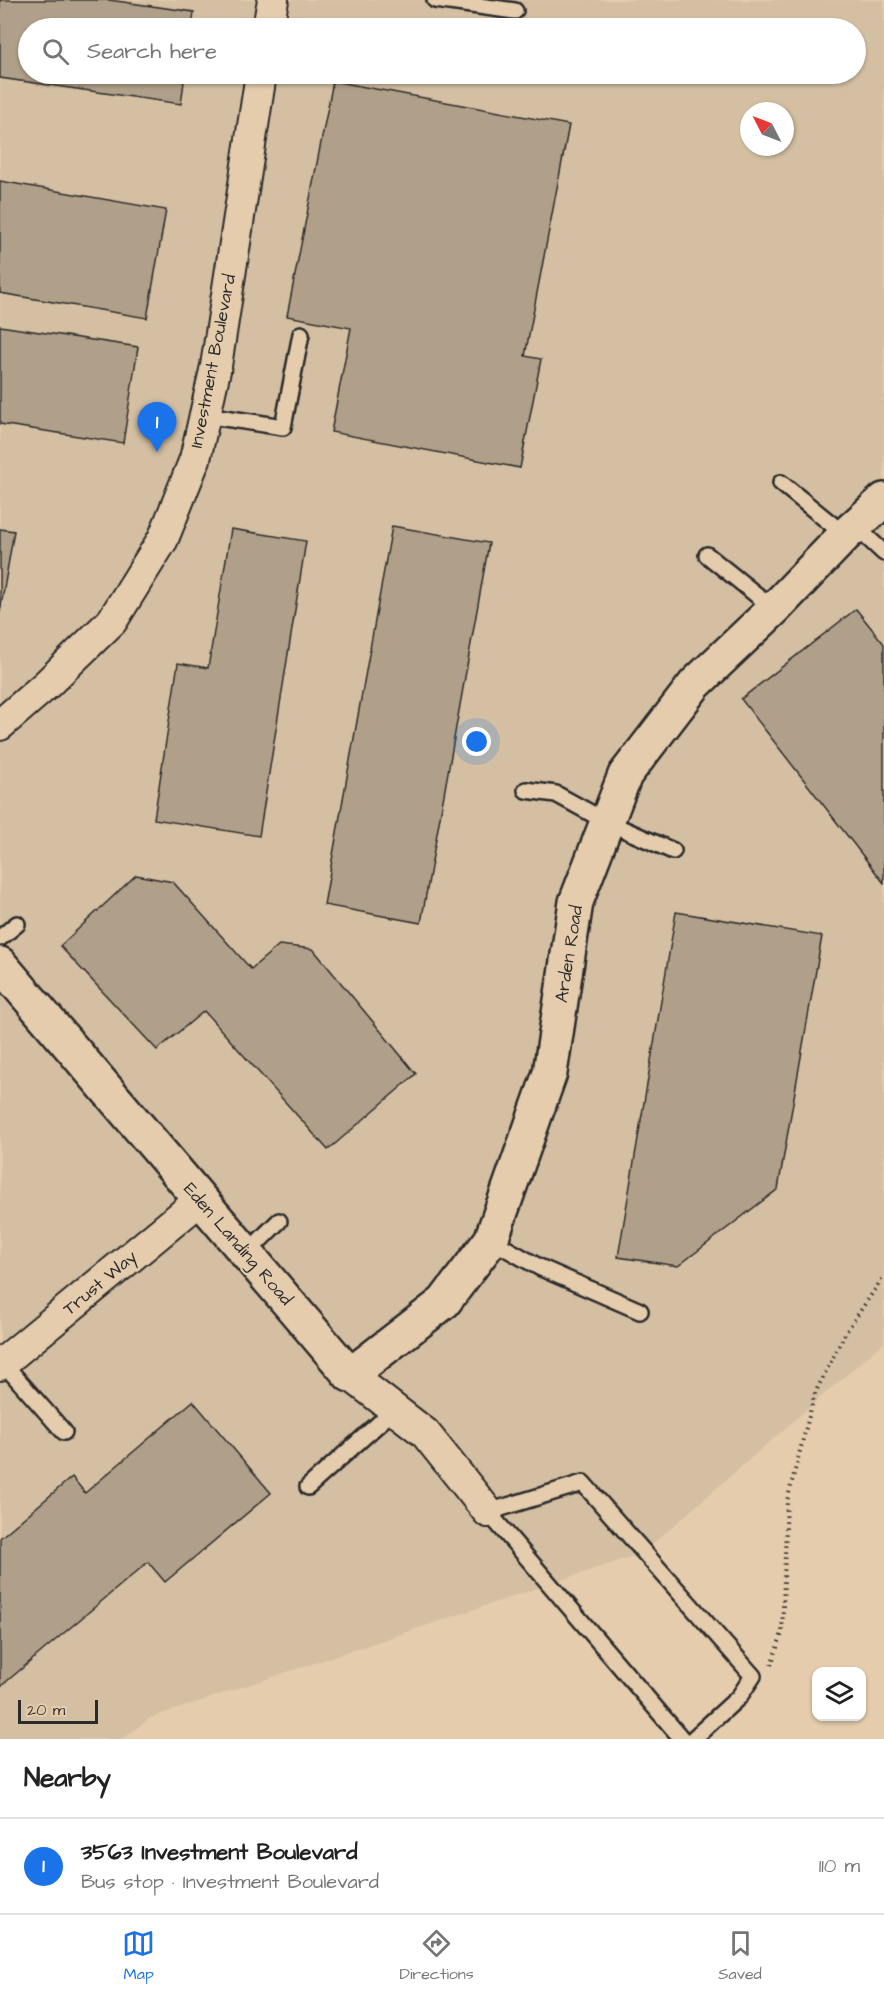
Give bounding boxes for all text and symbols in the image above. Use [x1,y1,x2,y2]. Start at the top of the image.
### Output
search box [18,18,866,84]
icon: search [39,35,72,68]
text: Search here [87,36,217,67]
north arrow [740,102,794,156]
street label: Investment Boulevard [184,272,242,450]
pin: 1 [138,402,176,452]
your location [462,727,491,756]
street label: Arden Road [549,904,589,1004]
street label: Eden Landing Road [177,1177,298,1311]
street label: Trust Way [58,1244,143,1322]
map controls [812,1667,866,1721]
button: layers [812,1667,866,1721]
scale bar [18,1697,98,1724]
text: 20 m [27,1699,65,1721]
text: Nearby [24,1760,111,1796]
text: 3563 Investment Boulevard [81,1837,357,1868]
text: 1 [42,1852,45,1880]
text: 110 m [819,1852,860,1880]
text: Bus stop · Investment Boulevard [81,1868,379,1896]
tab: Map [122,1927,155,1985]
tab: Directions [400,1927,474,1985]
tab: Saved [718,1927,762,1985]

